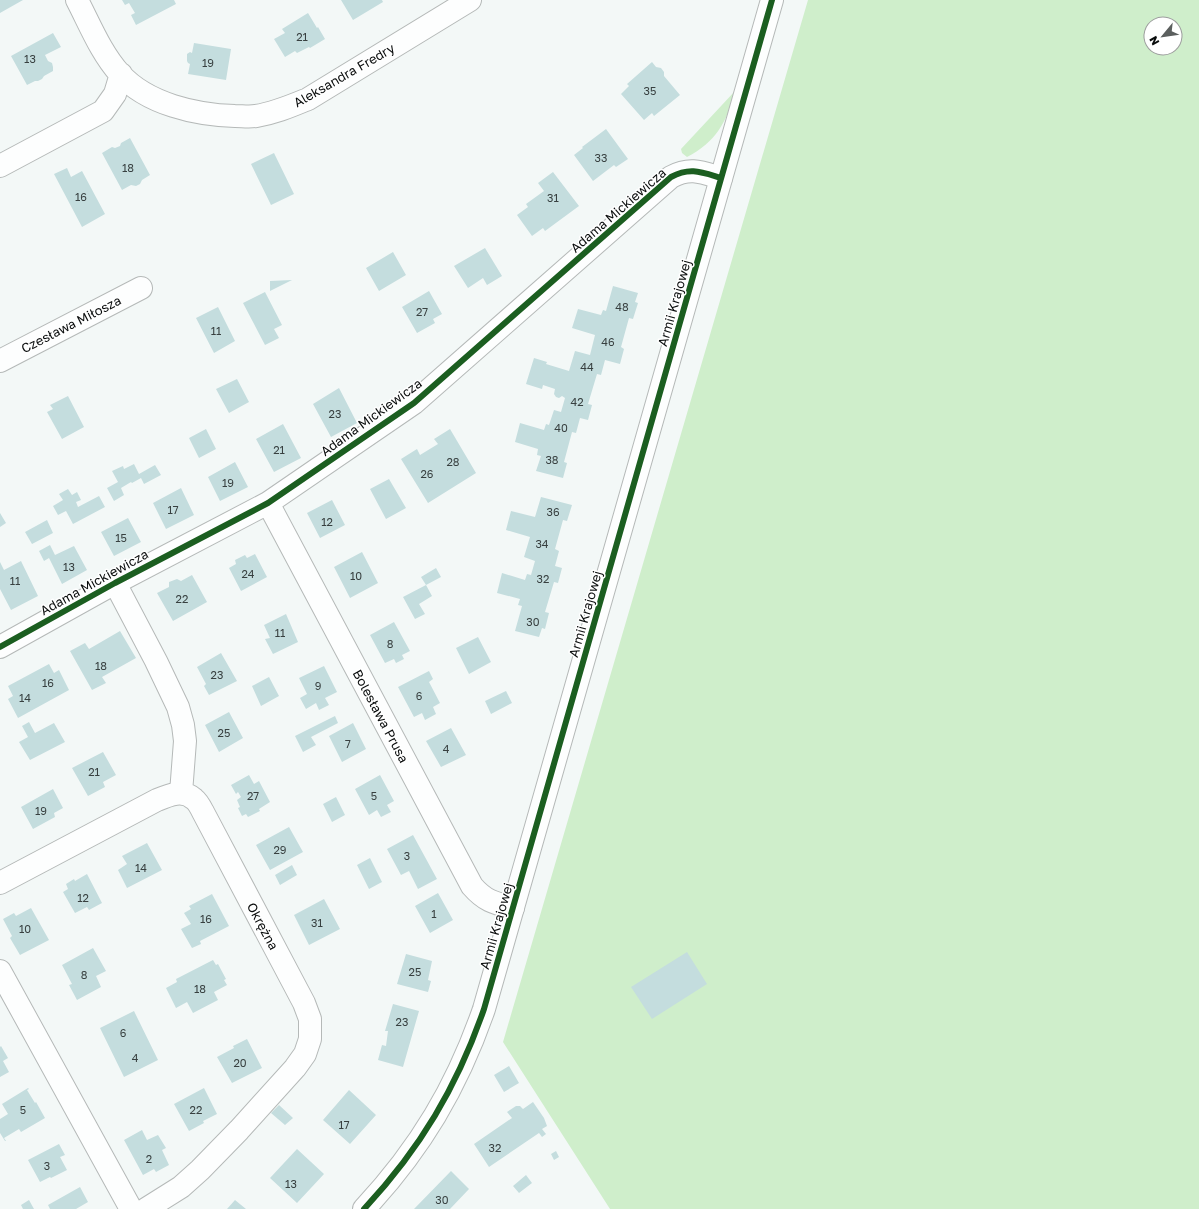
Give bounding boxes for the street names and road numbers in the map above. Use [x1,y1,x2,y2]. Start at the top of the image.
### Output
street label: Aleksandra Fredry [291,39,398,110]
street label: Adama Mickiewicza [567,164,669,256]
street label: Armii Krajowej [654,258,694,348]
street label: Czesława Miłosza [18,292,124,356]
street label: Adama Mickiewicza [317,375,425,459]
street label: Adama Mickiewicza [37,546,151,618]
street label: Armii Krajowej [565,569,605,659]
street label: Bolesława Prusa [350,667,412,765]
street label: Armii Krajowej [476,881,516,971]
street label: Okrężna [244,900,282,952]

